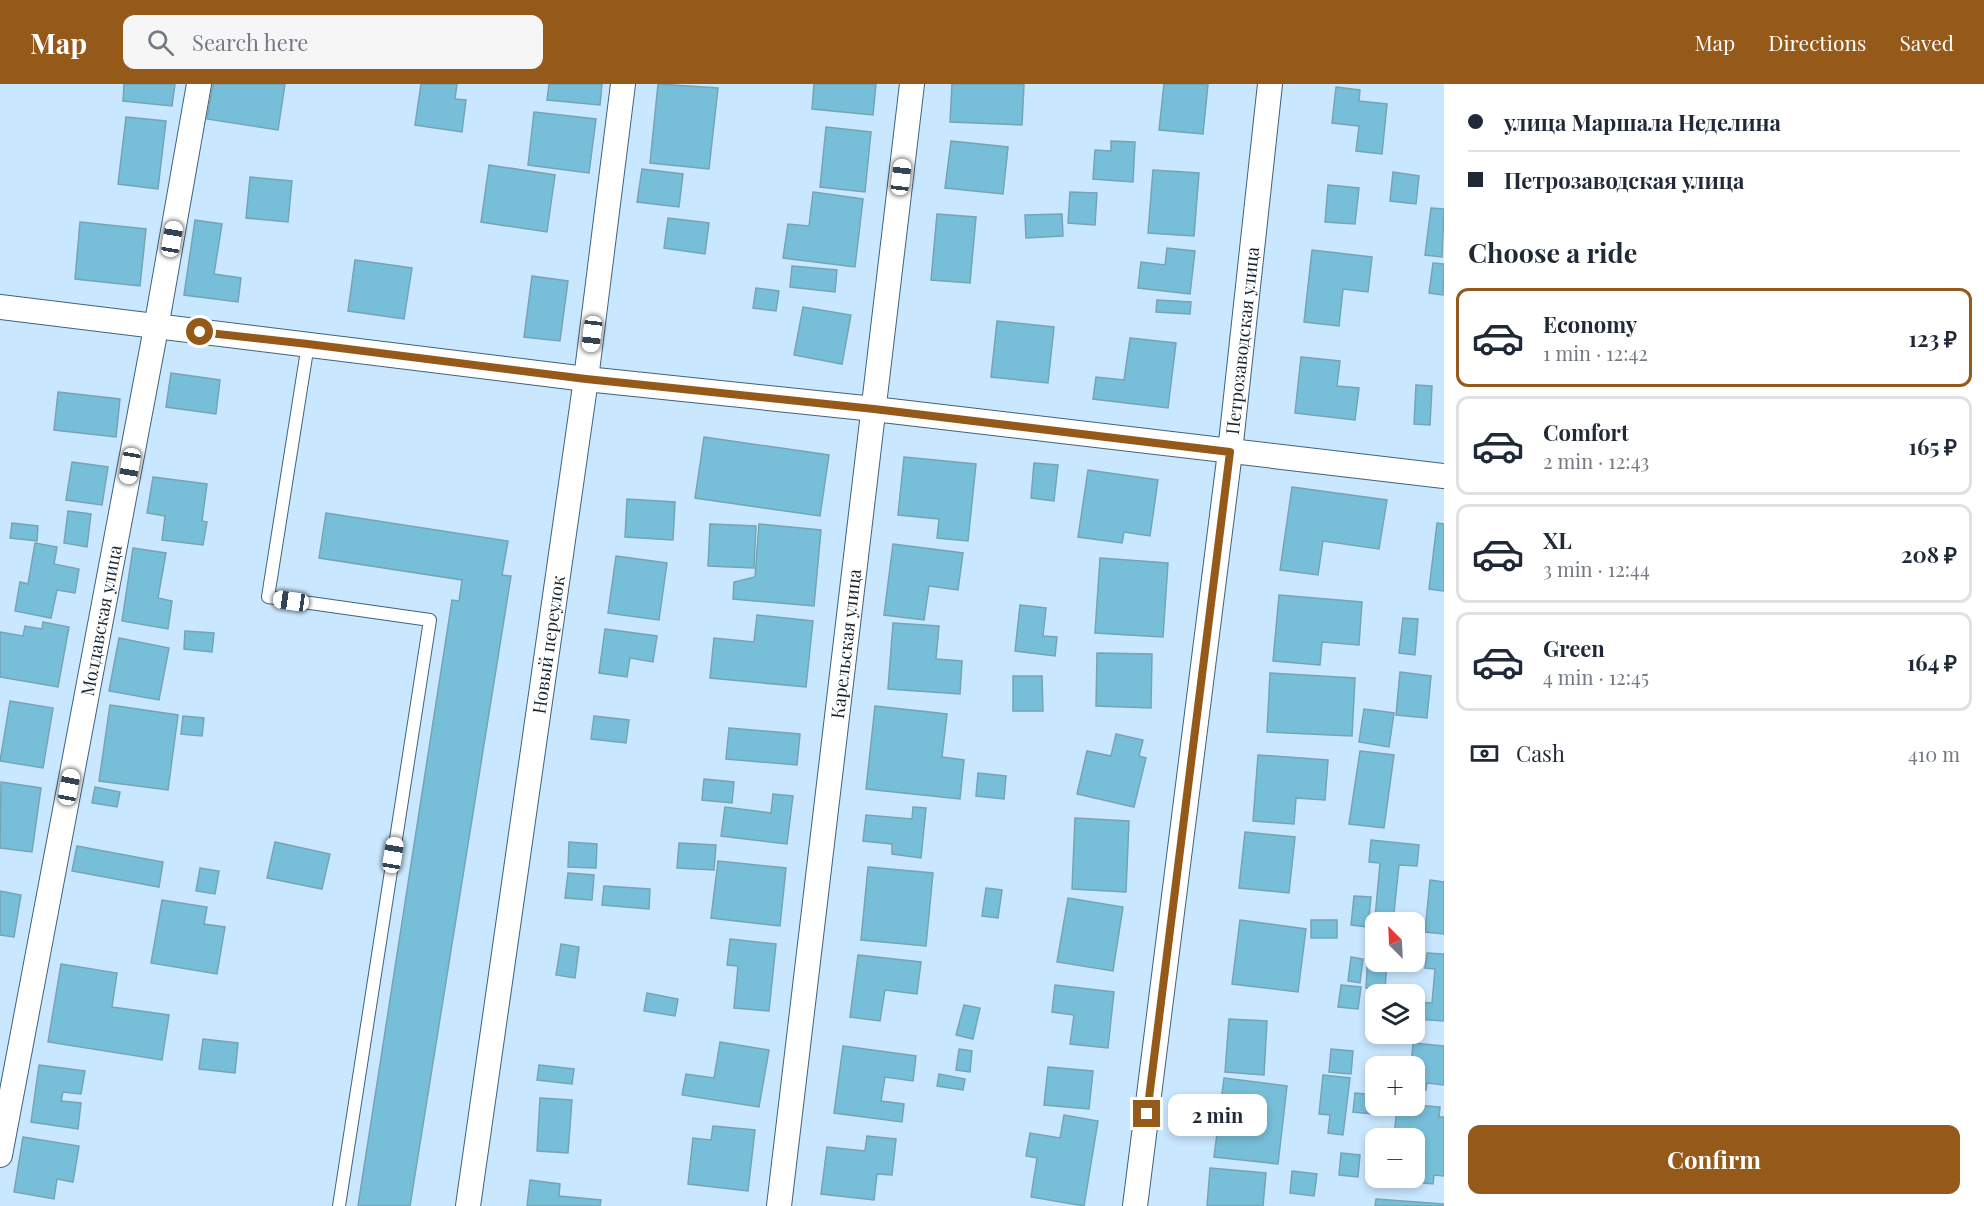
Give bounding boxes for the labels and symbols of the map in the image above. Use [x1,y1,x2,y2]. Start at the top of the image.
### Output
car [890,158,912,196]
car [160,220,184,258]
street label: Петрозаводская улица [1220,245,1264,436]
car [581,315,603,353]
route start [186,318,213,345]
car [118,447,142,485]
street label: Молдавская улица [75,543,127,698]
street label: Карельская улица [825,568,866,720]
street label: Новый переулок [526,574,570,715]
car [272,590,310,612]
car [57,768,81,806]
car [381,836,405,874]
north arrow [1365,912,1425,972]
callout: 2 min [1168,1093,1267,1135]
route end [1133,1100,1160,1127]

